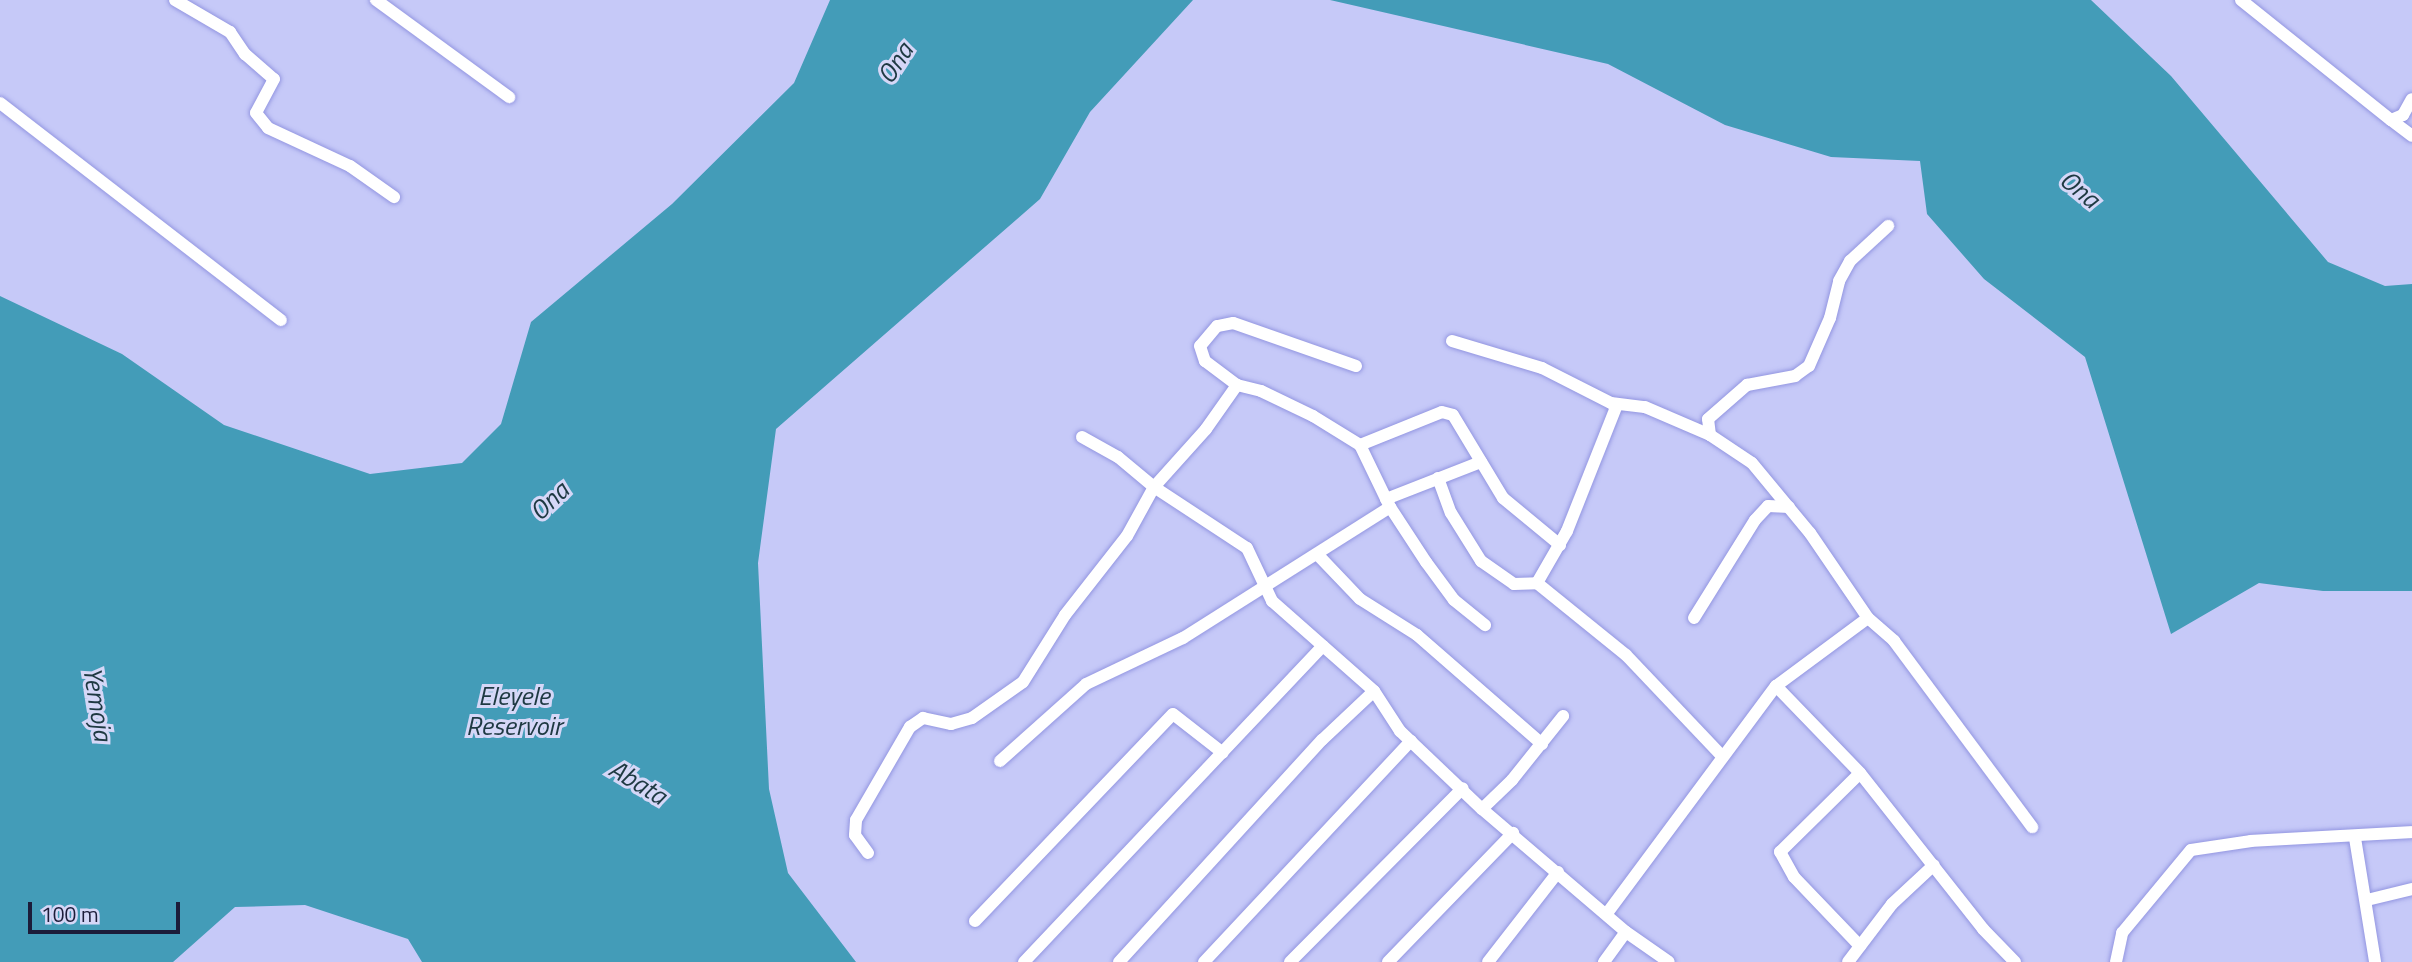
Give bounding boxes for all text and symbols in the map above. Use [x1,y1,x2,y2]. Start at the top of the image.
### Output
water label: Ona [870,37,920,89]
water label: Ona [2054,164,2106,214]
water label: Ona [523,475,575,527]
water label: Yemoja [77,665,119,743]
water label: Eleyele Reservoir [466,680,562,742]
water label: Abata [604,753,672,811]
scale bar [32,888,184,932]
text: 100 m [41,898,98,930]

